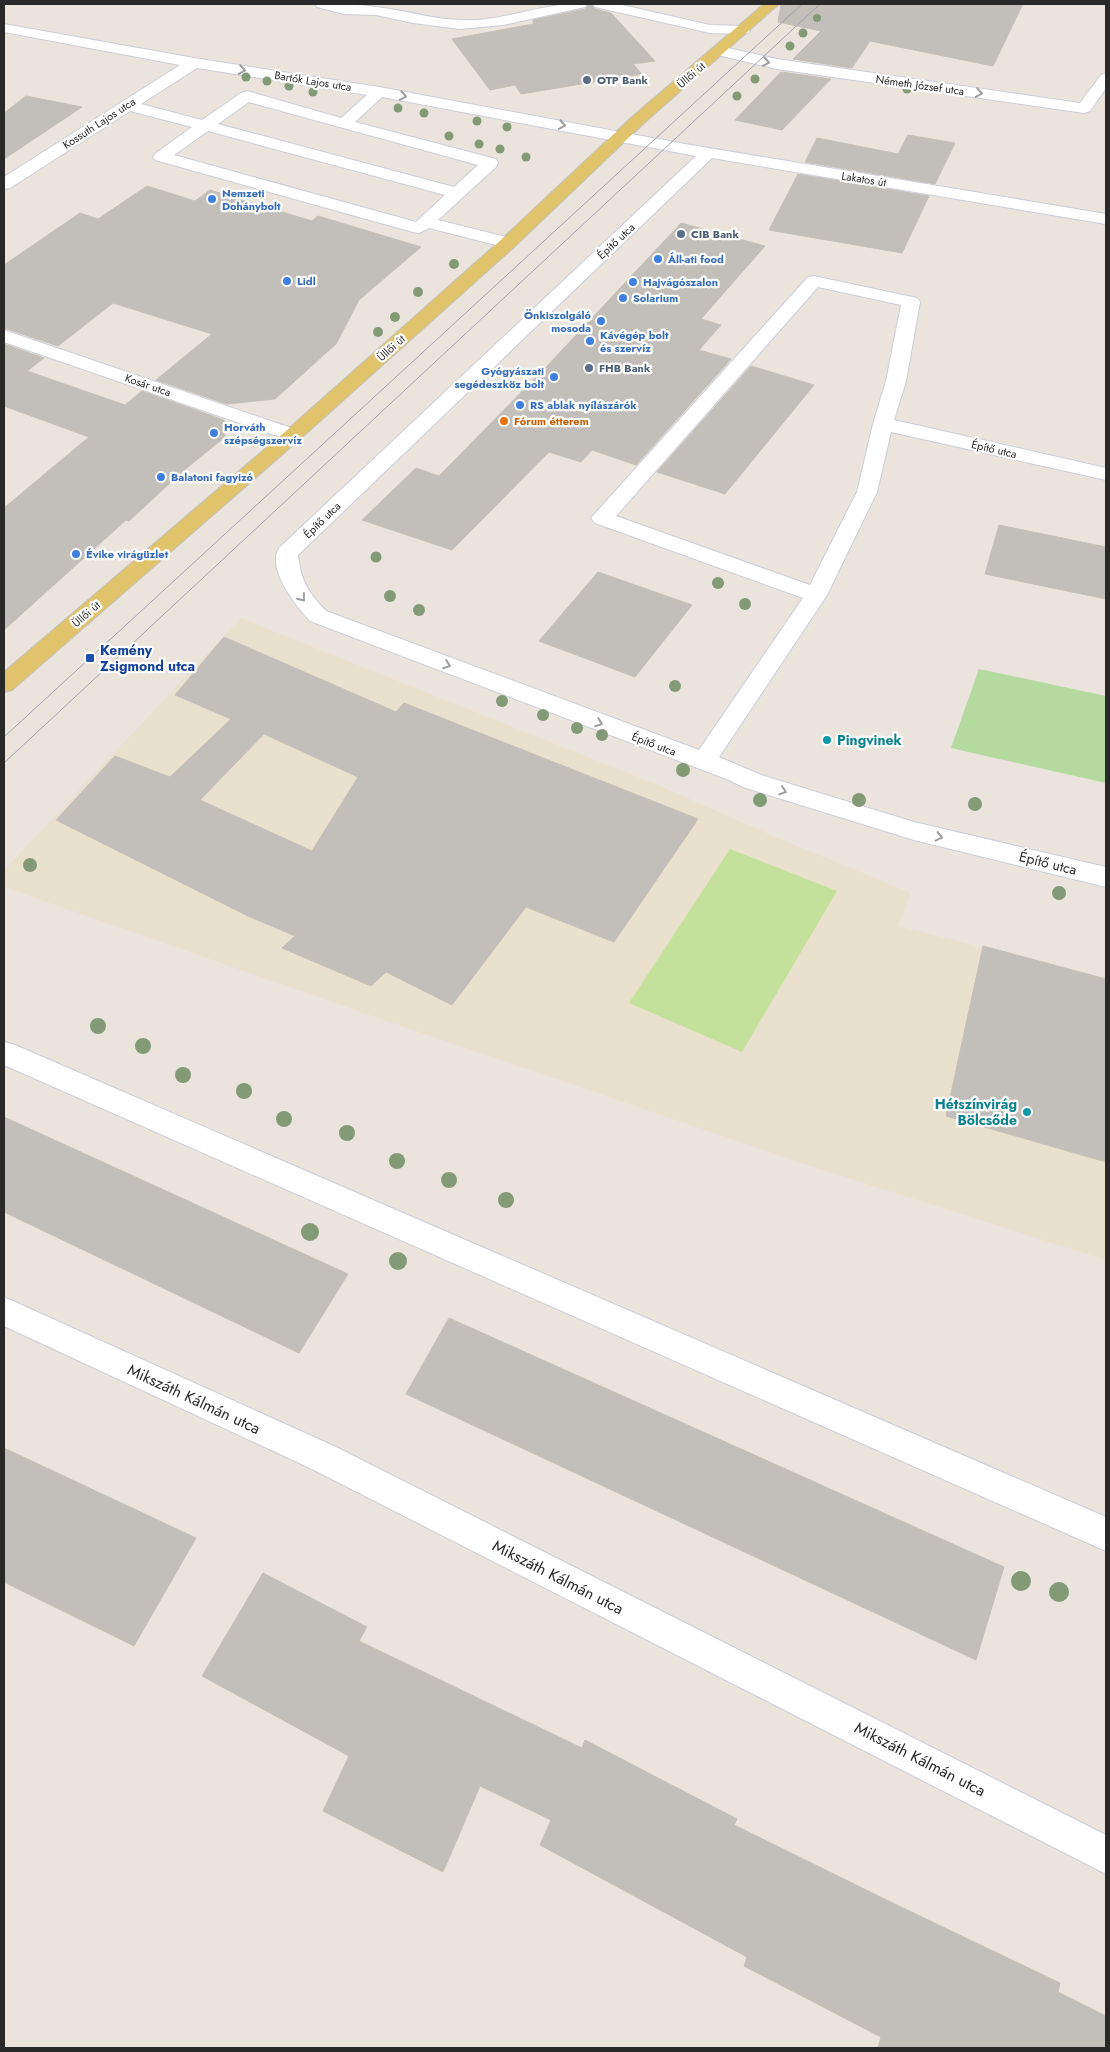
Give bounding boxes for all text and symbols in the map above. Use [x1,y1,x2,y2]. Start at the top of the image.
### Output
one-way arrow [762,57,771,67]
street label: Üllői út [673,58,709,92]
one-way arrow [238,64,246,75]
street label: Bartók Lajos utca [273,67,353,95]
street label: Németh József utca [875,71,965,99]
place label: OTP Bank [597,72,649,88]
marker: OTP Bank [581,74,593,86]
one-way arrow [975,87,983,98]
one-way arrow [398,91,407,101]
street label: Kossuth Lajos utca [59,93,139,153]
one-way arrow [558,120,567,130]
street label: Lakatos út [840,168,888,190]
place label: Nemzeti Dohánybolt [222,185,281,214]
marker: Nemzeti Dohánybolt [206,193,218,205]
street label: Építő utca [594,219,638,263]
place label: CIB Bank [691,226,739,242]
marker: CIB Bank [675,228,687,240]
place label: Áll-ati food [667,251,724,267]
marker: Áll-ati food [652,253,664,265]
place label: Lidl [297,273,316,289]
place label: Hajvágószalon [643,274,718,290]
marker: Lidl [281,275,293,287]
marker: Hajvágószalon [627,276,639,288]
place label: Solarium [633,290,678,306]
marker: Solarium [617,292,629,304]
place label: Önkiszolgáló mosoda [524,307,592,336]
marker: Önkiszolgáló mosoda [595,315,607,327]
place label: Kávégép bolt és szervíz [600,327,669,356]
street label: Üllői út [374,331,409,365]
marker: Kávégép bolt és szervíz [584,335,596,347]
place label: FHB Bank [599,360,651,376]
marker: FHB Bank [583,362,595,374]
place label: Gyógyászati segédeszköz bolt [455,363,544,392]
street label: Kosár utca [123,370,173,400]
marker: Gyógyászati segédeszköz bolt [548,371,560,383]
place label: RS ablak nyílászárók [530,397,637,413]
marker: RS ablak nyílászárók [514,399,526,411]
place label: Fórum étterem [514,413,589,429]
marker: Fórum étterem [498,415,510,427]
place label: Horváth szépségszervíz [224,419,302,448]
marker: Horváth szépségszervíz [208,427,220,439]
street label: Építő utca [970,436,1018,462]
place label: Balatoni fagyizó [171,469,254,485]
marker: Balatoni fagyizó [155,471,167,483]
street label: Építő utca [300,498,344,542]
place label: Évike virágüzlet [86,546,169,562]
marker: Évike virágüzlet [70,548,82,560]
one-way arrow [296,592,305,602]
street label: Üllői út [68,597,104,631]
place label: Kemény Zsigmond utca [100,640,195,676]
marker: Kemény Zsigmond utca [84,652,96,664]
one-way arrow [442,659,451,669]
one-way arrow [594,717,603,727]
street label: Építő utca [630,728,678,760]
place label: Pingvinek [837,730,902,750]
marker: Pingvinek [821,734,833,746]
one-way arrow [779,785,787,795]
one-way arrow [935,831,944,842]
street label: Építő utca [1017,846,1079,880]
place label: Hétszínvirág Bölcsőde [935,1094,1017,1130]
marker: Hétszínvirág Bölcsőde [1021,1106,1033,1118]
street label: Mikszáth Kálmán utca [124,1358,264,1440]
street label: Mikszáth Kálmán utca [489,1534,627,1620]
street label: Mikszáth Kálmán utca [851,1716,989,1802]

